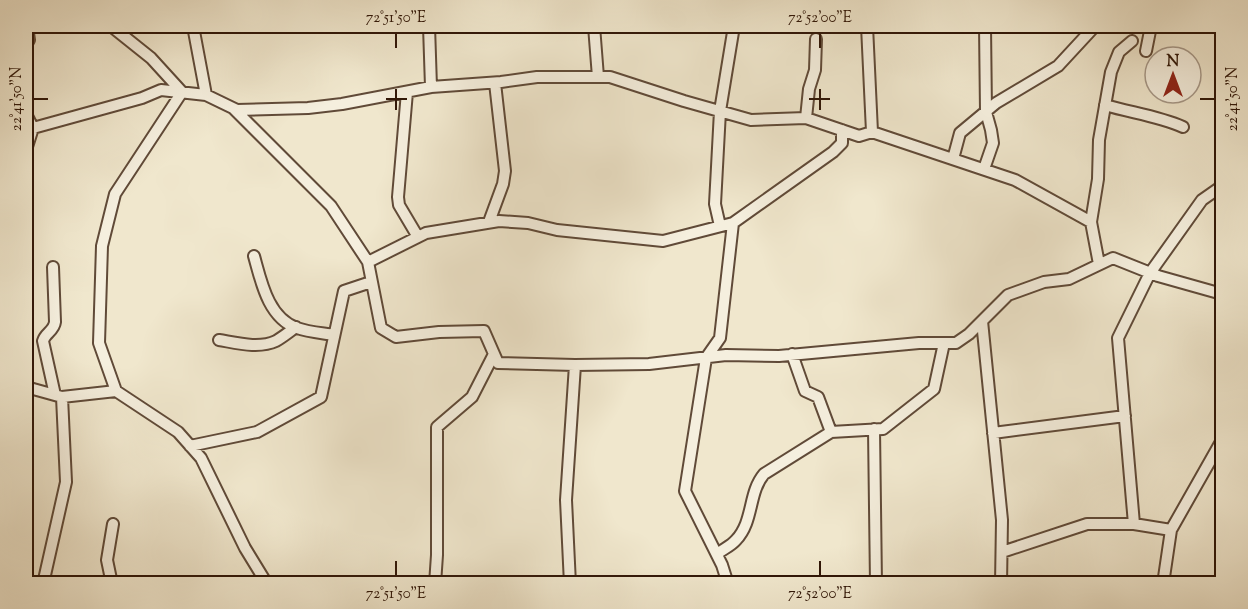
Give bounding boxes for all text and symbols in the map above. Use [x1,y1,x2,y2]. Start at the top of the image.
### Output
text: 72°51'50"E [366,8,426,29]
text: 72°52'00"E [788,8,852,29]
north arrow [1143,45,1203,105]
text: N [1167,51,1180,74]
text: 22°41'50"N [7,67,28,131]
text: 22°41'50"N [1223,67,1244,131]
text: 72°51'50"E [366,584,426,605]
text: 72°52'00"E [788,584,852,605]

